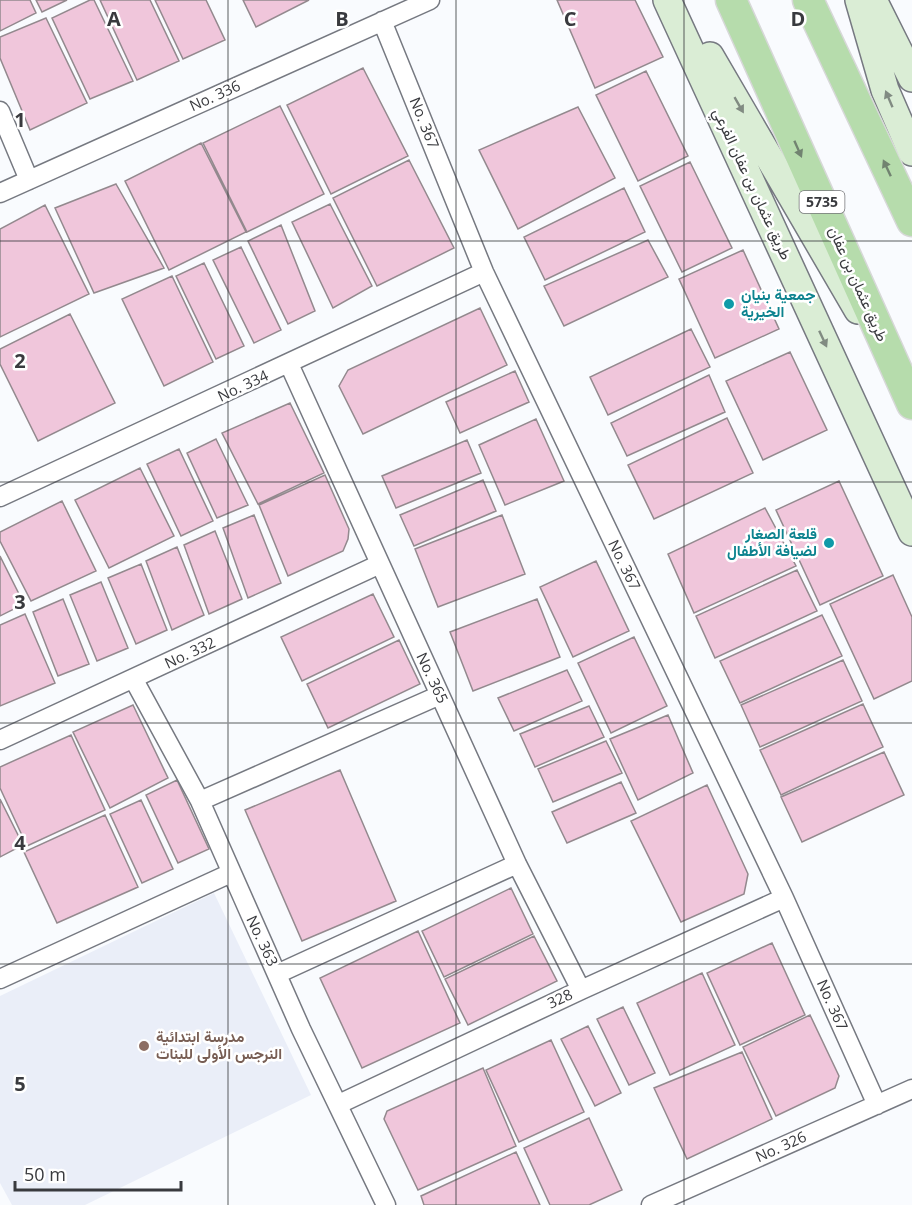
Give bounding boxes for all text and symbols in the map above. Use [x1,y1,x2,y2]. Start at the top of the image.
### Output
text: A [107,5,121,32]
text: B [335,5,349,32]
text: C [564,5,577,32]
text: D [791,5,805,32]
street label: No. 336 [186,75,243,115]
one-way arrow [884,90,893,107]
street label: No. 367 [406,94,444,151]
one-way arrow [734,97,744,114]
street label: طريق عثمان بن عفان الفرعي [705,104,797,265]
text: 1 [14,106,26,133]
one-way arrow [793,141,803,159]
one-way arrow [882,159,891,176]
road number: 5735 [800,191,844,213]
street label: طريق عثمان بن عفان [824,223,893,345]
place label: جمعية بنيان الخيرية [741,284,815,321]
marker: جمعية بنيان الخيرية [722,297,736,311]
one-way arrow [819,331,828,348]
text: 2 [14,347,26,374]
street label: No. 334 [214,364,272,406]
place label: قلعة الصغار لضيافة الأطفال [727,523,817,560]
street label: No. 367 [604,536,646,593]
marker: قلعة الصغار لضيافة الأطفال [822,536,836,550]
text: 3 [14,588,26,615]
street label: No. 332 [161,632,218,673]
street label: No. 365 [412,649,453,706]
text: 4 [14,829,26,856]
street label: No. 363 [242,912,283,969]
street label: No. 367 [813,976,853,1033]
street label: 328 [544,984,575,1013]
place label: مدرسة ابتدائية النرجس الأولى للبنات [156,1026,282,1063]
marker: مدرسة ابتدائية النرجس الأولى للبنات [137,1039,151,1053]
text: 5 [14,1070,26,1097]
street label: No. 326 [752,1126,809,1166]
scale bar [15,1154,182,1192]
text: 50 m [24,1162,66,1186]

